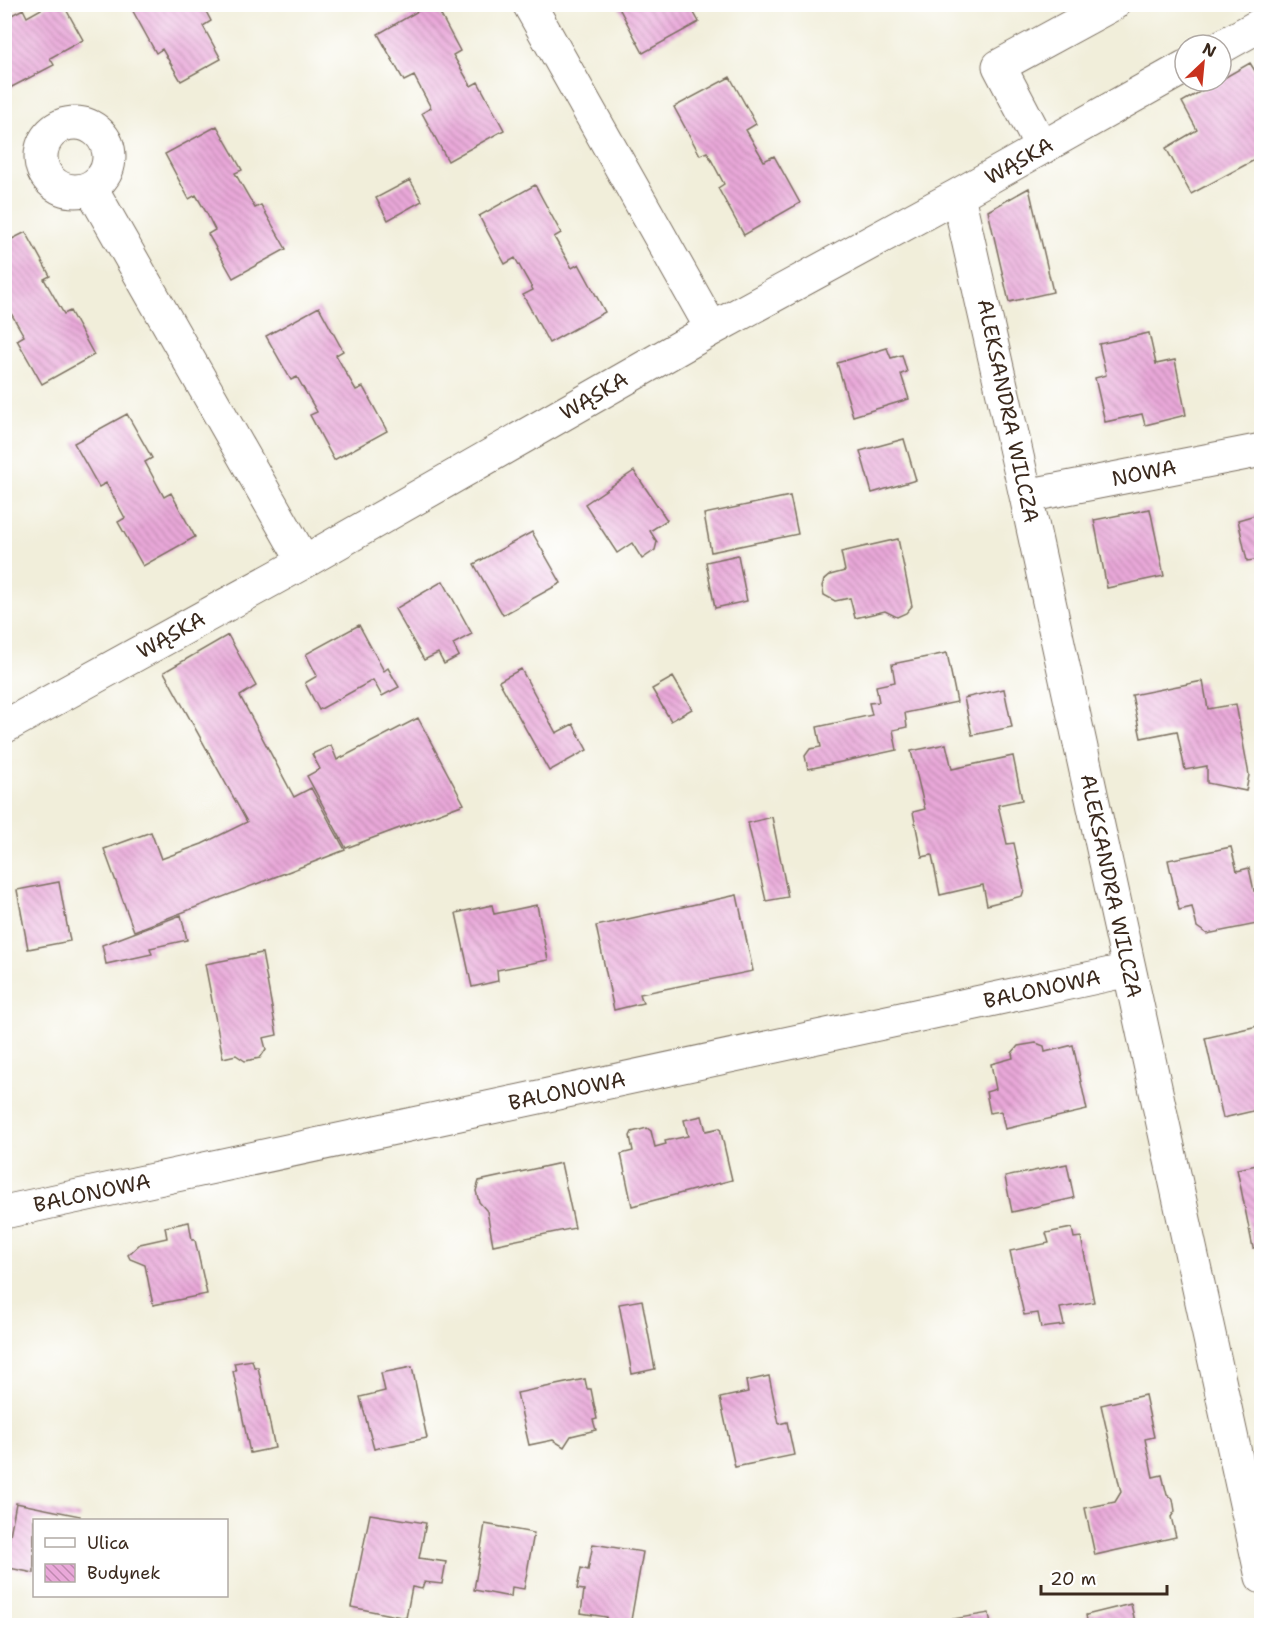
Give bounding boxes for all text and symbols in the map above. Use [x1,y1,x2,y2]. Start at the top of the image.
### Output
north arrow [1173,33,1233,93]
text: N [1199,38,1220,62]
street label: WĄSKA [980,131,1058,191]
street label: ALEKSANDRA WILCZA [971,297,1045,525]
street label: WĄSKA [555,365,633,427]
street label: NOWA [1109,453,1179,493]
street label: WĄSKA [132,605,210,665]
street label: ALEKSANDRA WILCZA [1074,772,1148,1000]
street label: BALONOWA [981,963,1103,1015]
street label: BALONOWA [506,1065,628,1117]
street label: BALONOWA [31,1167,153,1219]
legend [33,1519,228,1597]
text: Ulica [87,1531,129,1555]
scale bar [1041,1558,1167,1596]
text: Budynek [87,1561,161,1585]
text: 20 m [1050,1567,1096,1591]

